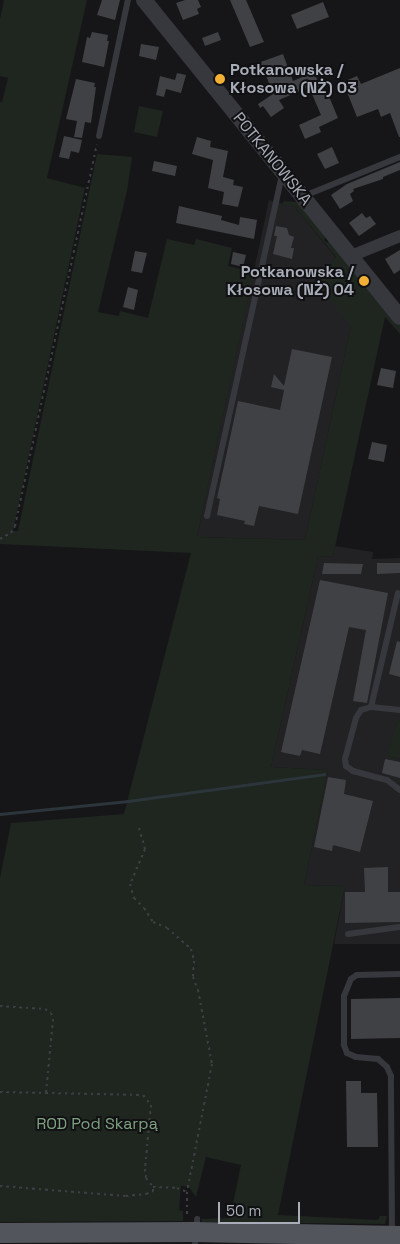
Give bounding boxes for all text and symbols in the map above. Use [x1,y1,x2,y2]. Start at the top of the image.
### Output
place label: Potkanowska / Kłosowa (NŻ) 03 [230,60,357,98]
marker: Potkanowska / Kłosowa (NŻ) 03 [214,73,226,85]
street label: POTKANOWSKA [229,109,315,209]
place label: Potkanowska / Kłosowa (NŻ) 04 [227,262,354,300]
marker: Potkanowska / Kłosowa (NŻ) 04 [358,275,370,287]
park label: ROD Pod Skarpą [36,1114,158,1134]
scale bar [220,1192,302,1224]
text: 50 m [226,1201,261,1220]

